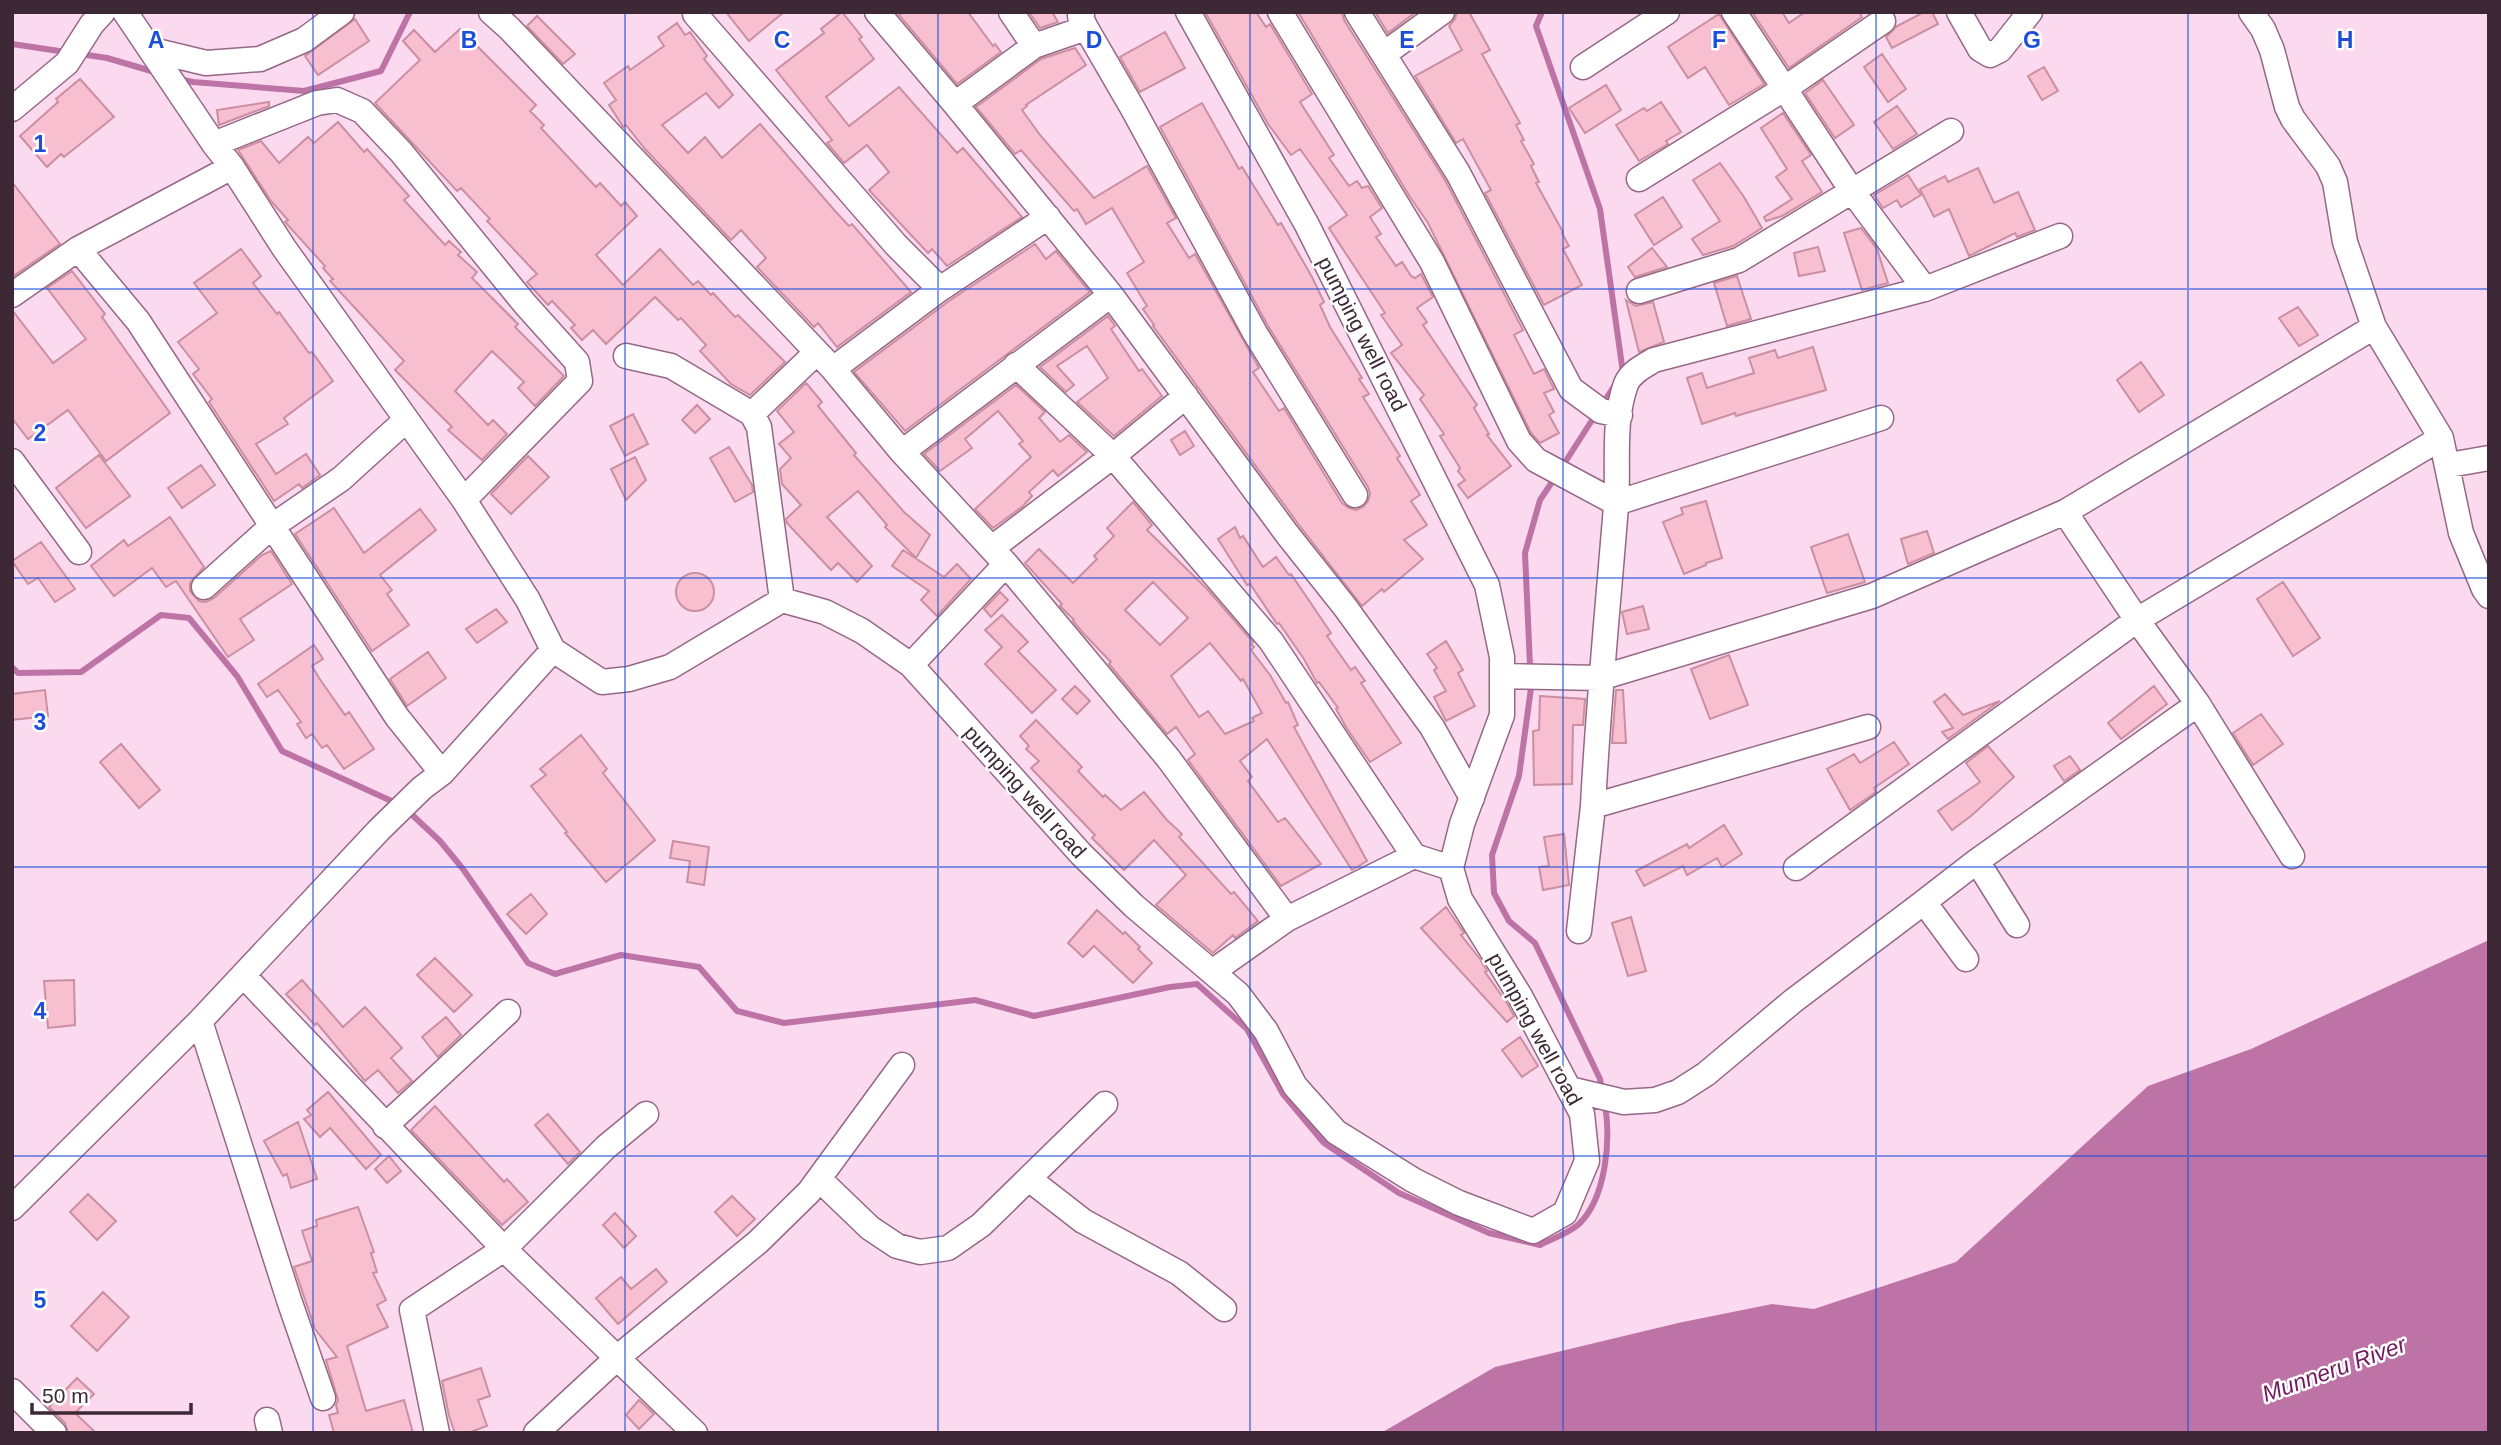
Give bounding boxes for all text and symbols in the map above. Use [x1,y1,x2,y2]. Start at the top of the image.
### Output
text: A [148,27,164,53]
text: B [461,27,477,53]
text: C [774,27,790,53]
text: D [1086,27,1102,53]
text: E [1399,27,1415,53]
text: F [1712,27,1726,53]
text: G [2023,27,2041,53]
text: H [2337,27,2353,53]
text: 1 [34,131,47,157]
street label: pumping well road [1314,253,1411,415]
text: 2 [34,420,46,446]
text: 3 [34,709,46,735]
street label: pumping well road [960,721,1091,863]
street label: pumping well road [1484,949,1587,1109]
text: 4 [34,998,47,1024]
text: 5 [34,1287,47,1313]
water label: Munneru River [2259,1331,2411,1407]
scale bar [32,1372,191,1416]
text: 50 m [42,1384,89,1407]

